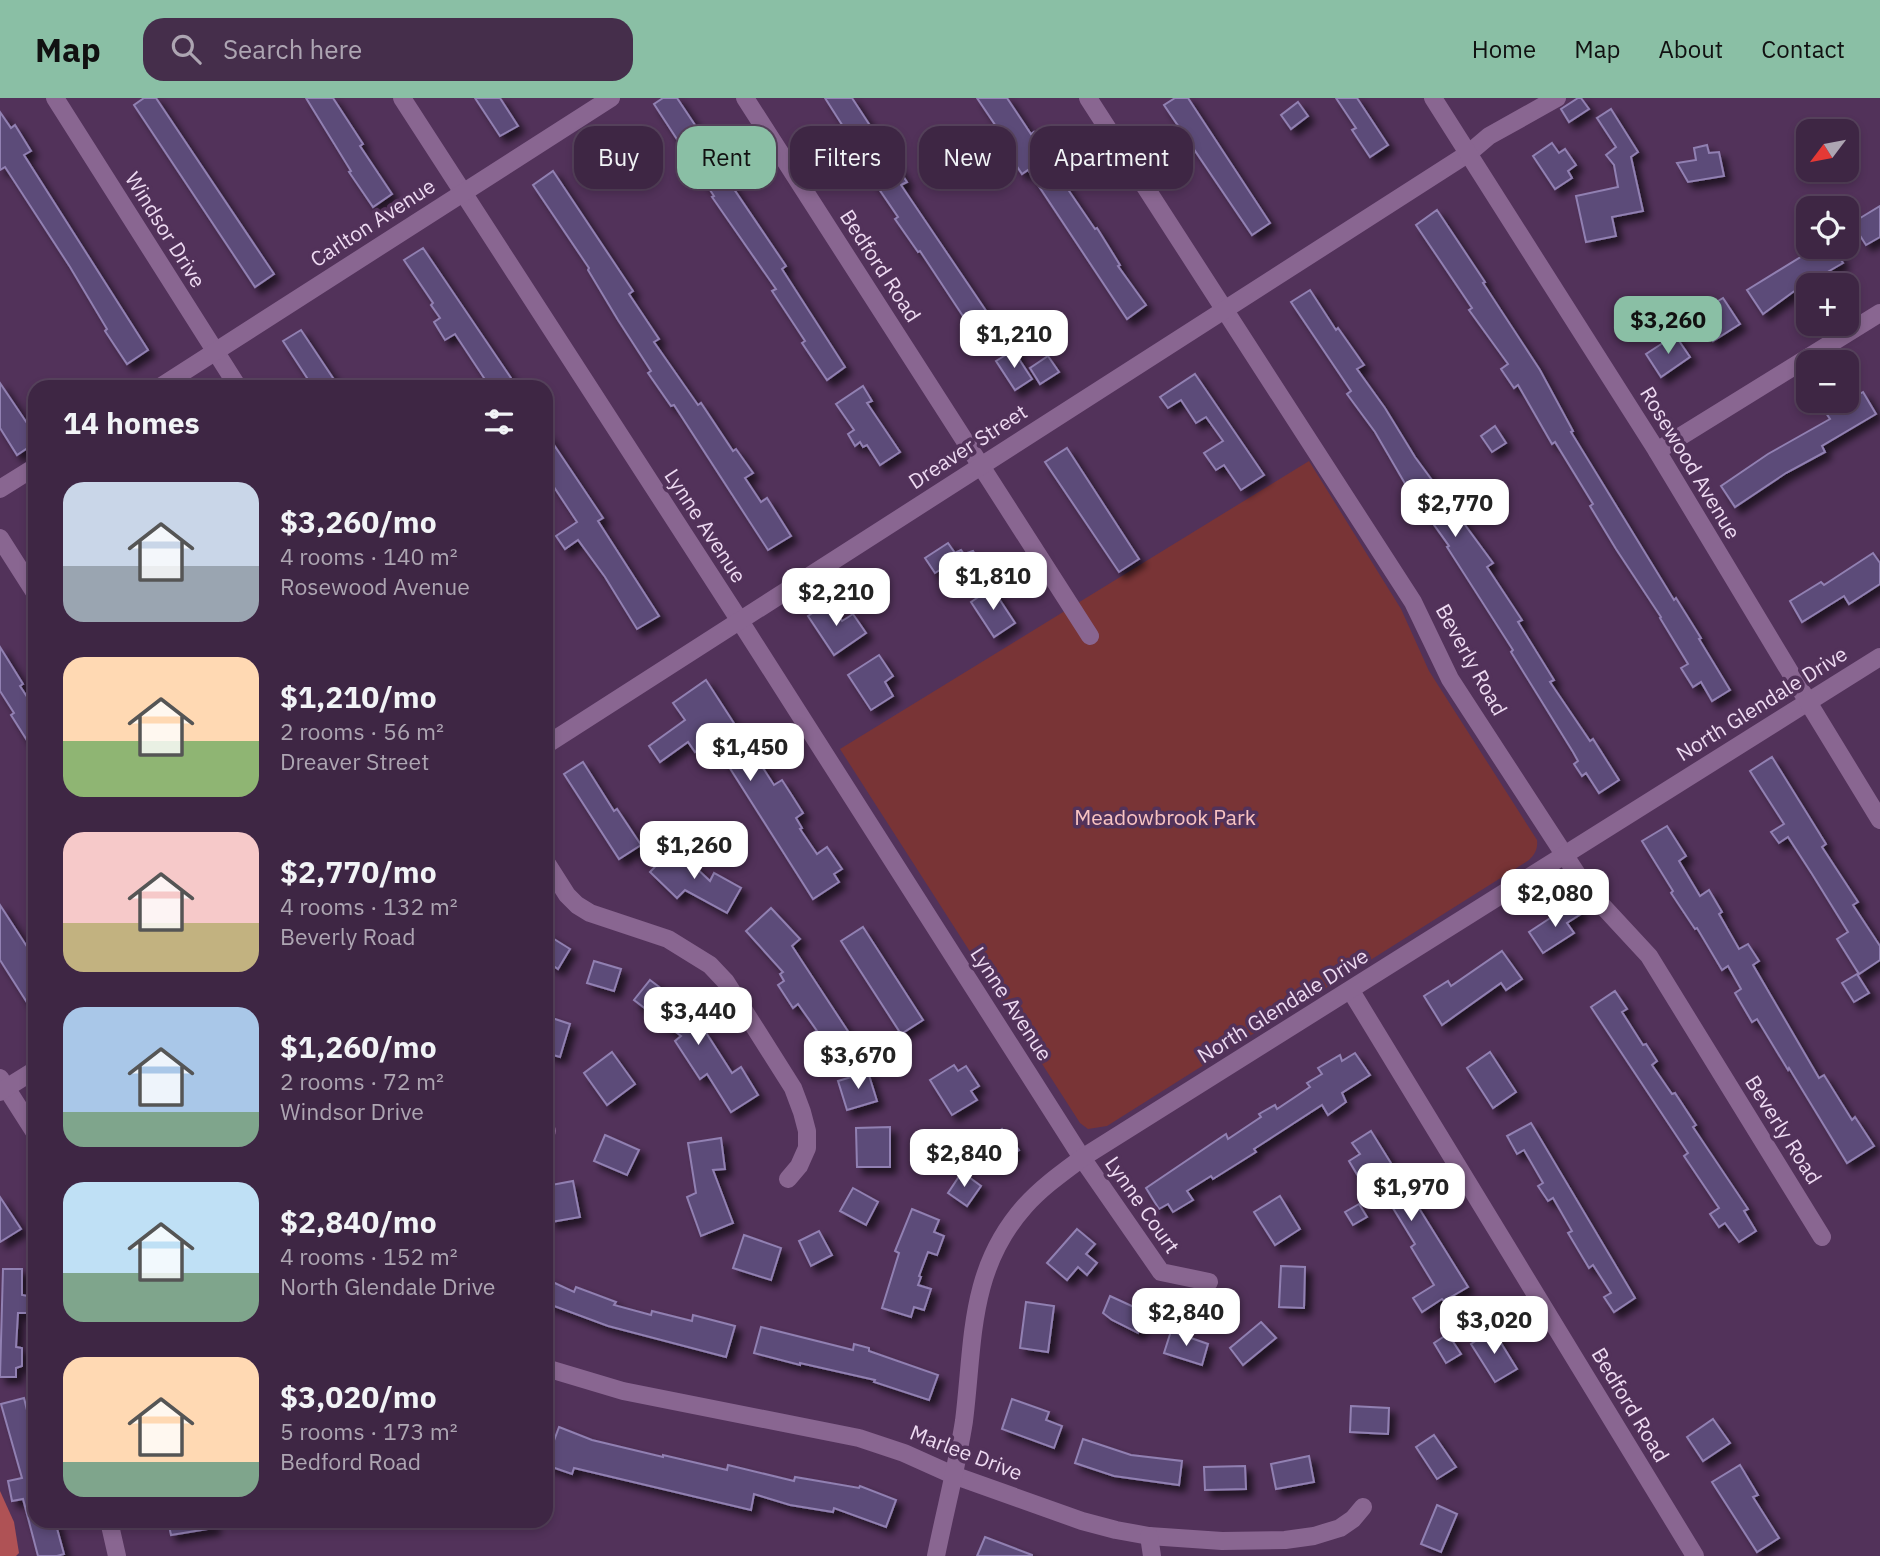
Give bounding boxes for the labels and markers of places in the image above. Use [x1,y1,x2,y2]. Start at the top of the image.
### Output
pin: $3,260 [1611,296,1725,356]
pin: $1,210 [957,310,1071,370]
pin: $2,770 [1398,480,1512,539]
pin: $1,810 [936,552,1050,612]
pin: $2,210 [779,568,893,628]
pin: $1,450 [693,724,807,783]
pin: $1,260 [637,822,751,881]
pin: $2,080 [1498,870,1612,929]
pin: $3,440 [641,988,755,1047]
pin: $3,670 [801,1032,915,1091]
pin: $2,840 [907,1130,1021,1189]
pin: $1,970 [1354,1164,1468,1223]
pin: $2,840 [1129,1288,1243,1348]
pin: $3,020 [1437,1296,1551,1356]

